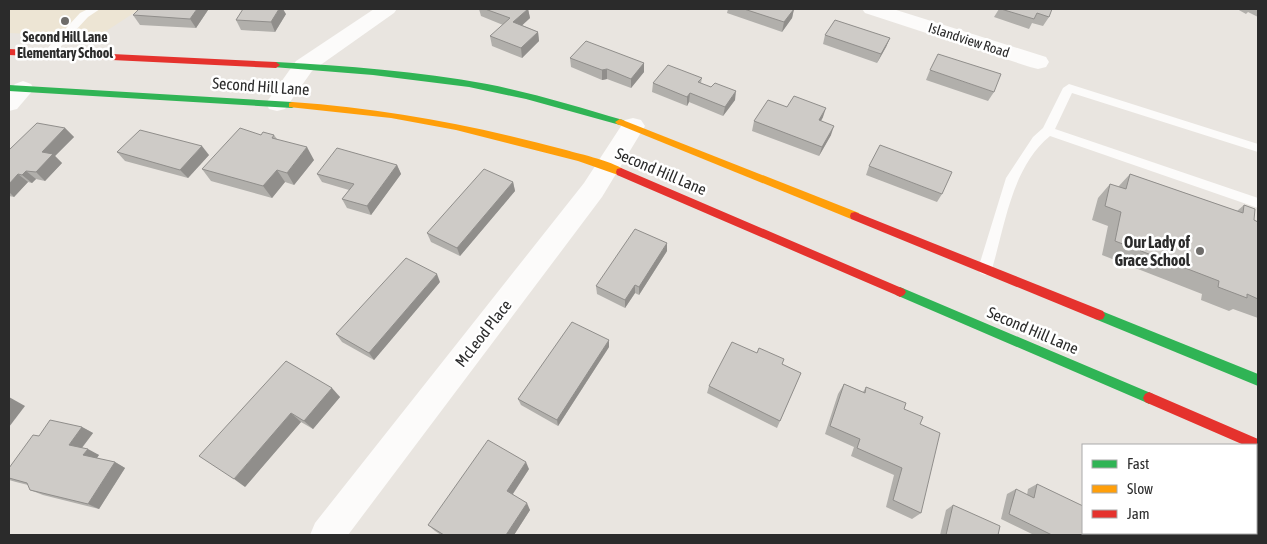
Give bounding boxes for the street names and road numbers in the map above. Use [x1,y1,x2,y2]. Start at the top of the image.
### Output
street label: Islandview Road [926,19,1012,61]
street label: Second Hill Lane [212,74,310,98]
street label: Second Hill Lane [613,144,709,198]
street label: McLeod Place [451,296,515,370]
street label: Second Hill Lane [985,303,1081,357]

